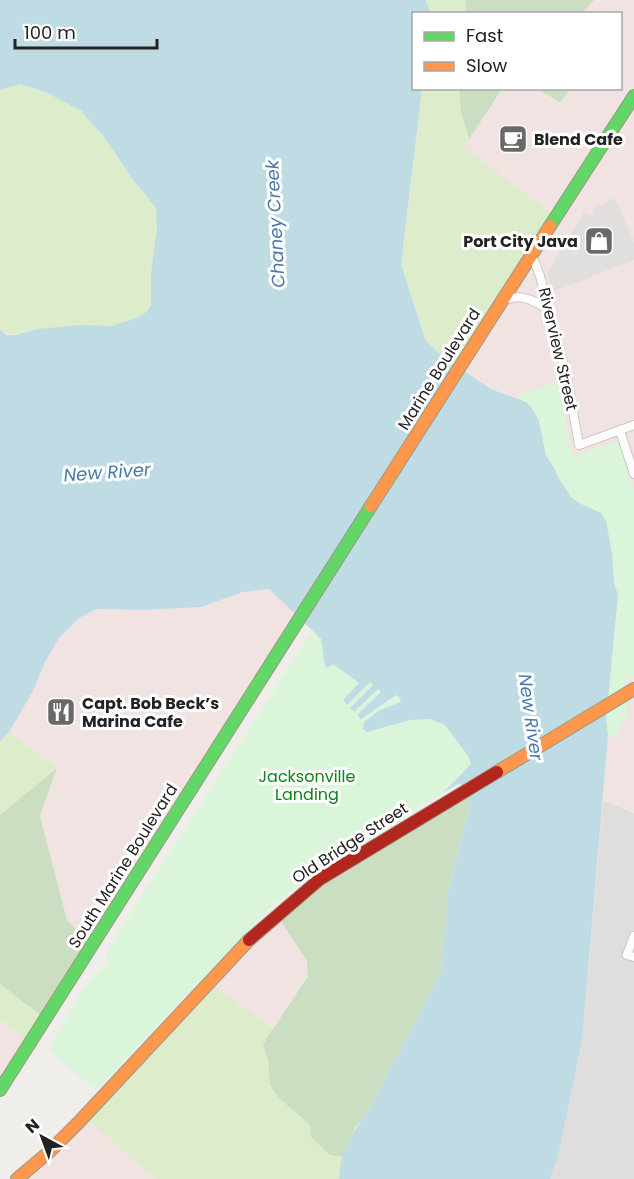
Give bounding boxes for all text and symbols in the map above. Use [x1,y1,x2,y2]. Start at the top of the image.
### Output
scale bar [15,12,158,50]
legend [412,12,622,90]
text: 100 m [24,20,76,45]
text: Fast [466,23,503,48]
text: Slow [466,53,508,78]
cafe icon: Blend Cafe [497,123,529,155]
place label: Blend Cafe [534,128,623,151]
water label: Chaney Creek [259,159,291,289]
shop icon: Port City Java [583,225,615,257]
place label: Port City Java [463,230,578,253]
street label: Riverview Street [533,285,583,413]
street label: Marine Boulevard [392,304,486,434]
water label: New River [63,456,153,488]
water label: New River [513,672,550,763]
place label: Capt. Bob Beck’s Marina Cafe [82,692,219,733]
restaurant icon: Capt. Bob Beck’s Marina Cafe [45,696,77,728]
park label: Jacksonville Landing [259,765,355,806]
street label: South Marine Boulevard [63,779,183,953]
street label: Old Bridge Street [288,797,413,889]
north arrow [12,1107,72,1167]
text: N [20,1113,45,1139]

